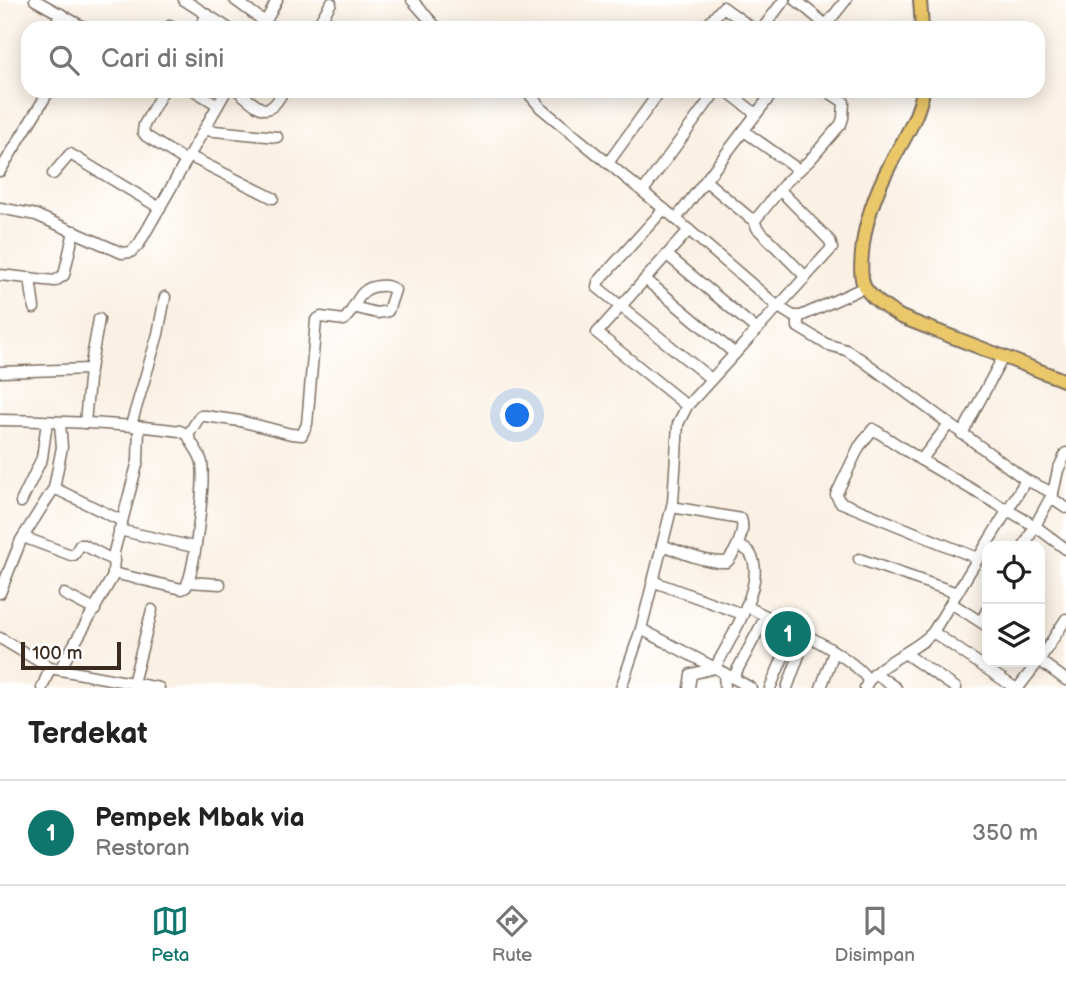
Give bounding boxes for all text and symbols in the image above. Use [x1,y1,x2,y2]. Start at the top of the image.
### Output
search box [21,21,1045,98]
icon: search [45,41,83,79]
text: Cari di sini [101,44,224,75]
your location [500,398,534,432]
map controls [982,541,1045,667]
button: locate [982,541,1045,604]
button: layers [982,604,1045,667]
pin: 1 [765,608,811,660]
scale bar [21,639,121,671]
text: 100 m [32,642,83,665]
text: Terdekat [28,716,147,752]
text: Pempek Mbak via [95,803,305,834]
text: 1 [46,819,56,847]
text: 350 m [972,819,1038,847]
text: Restoran [95,834,190,862]
tab: Peta [151,902,190,967]
tab: Rute [492,902,532,967]
tab: Disimpan [835,902,915,967]

